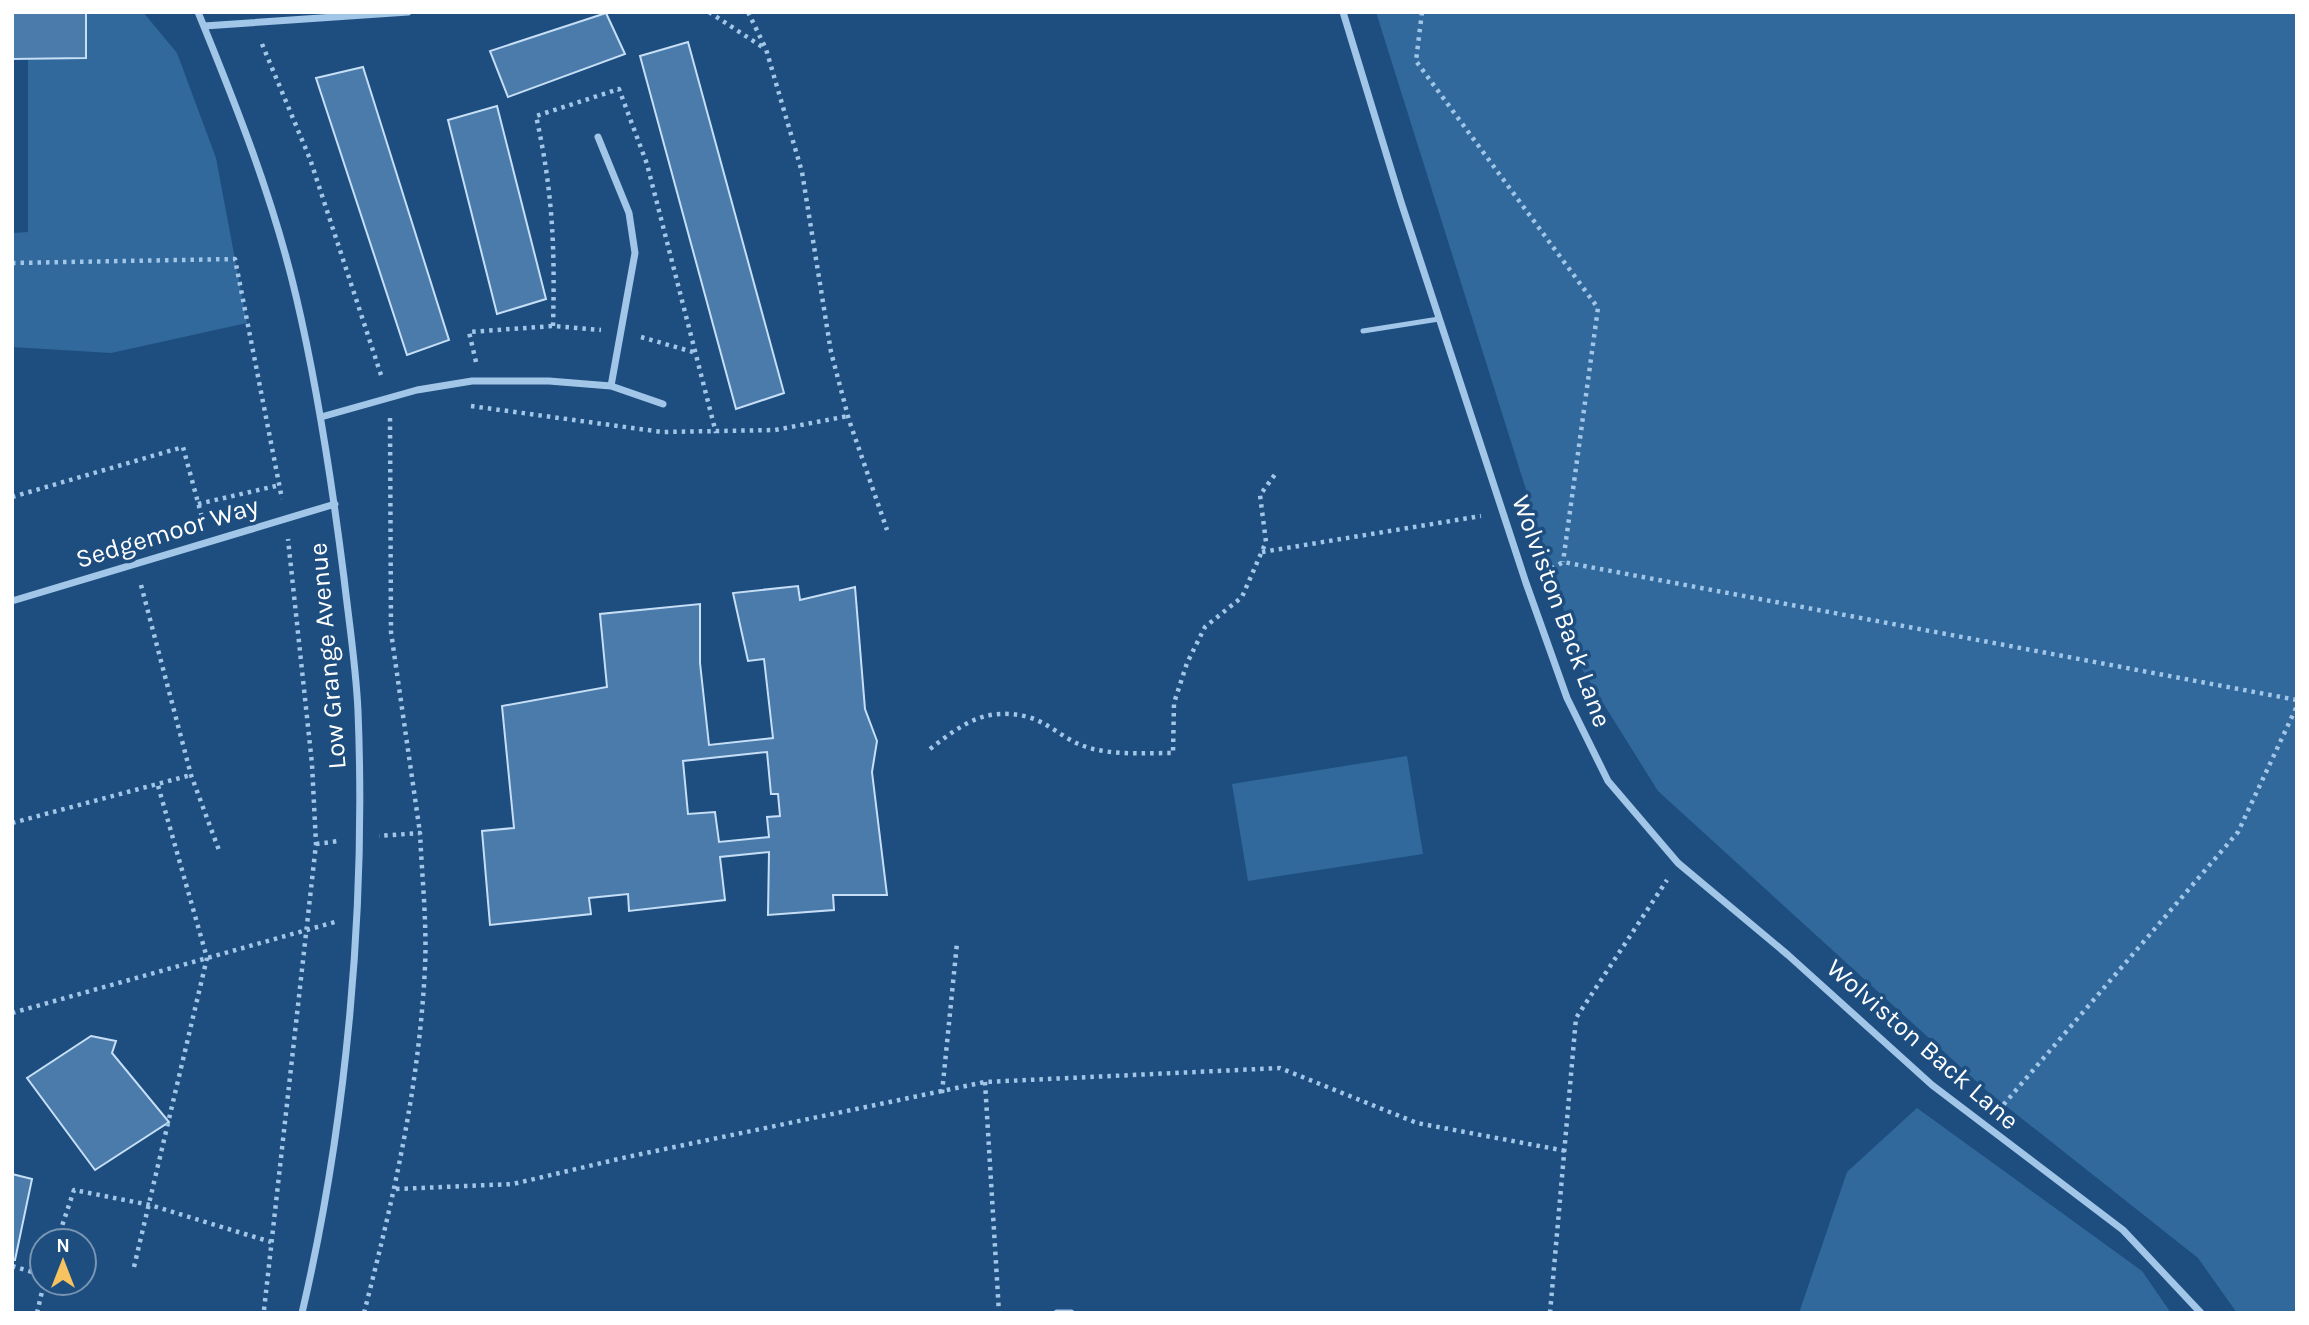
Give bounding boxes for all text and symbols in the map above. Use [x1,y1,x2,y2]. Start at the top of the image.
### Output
street label: Sedgemoor Way [72,490,262,575]
street label: Wolviston Back Lane [1505,491,1618,731]
street label: Low Grange Avenue [302,541,353,771]
street label: Wolviston Back Lane [1820,952,2025,1136]
north arrow [28,1227,98,1297]
text: N [56,1235,70,1257]

